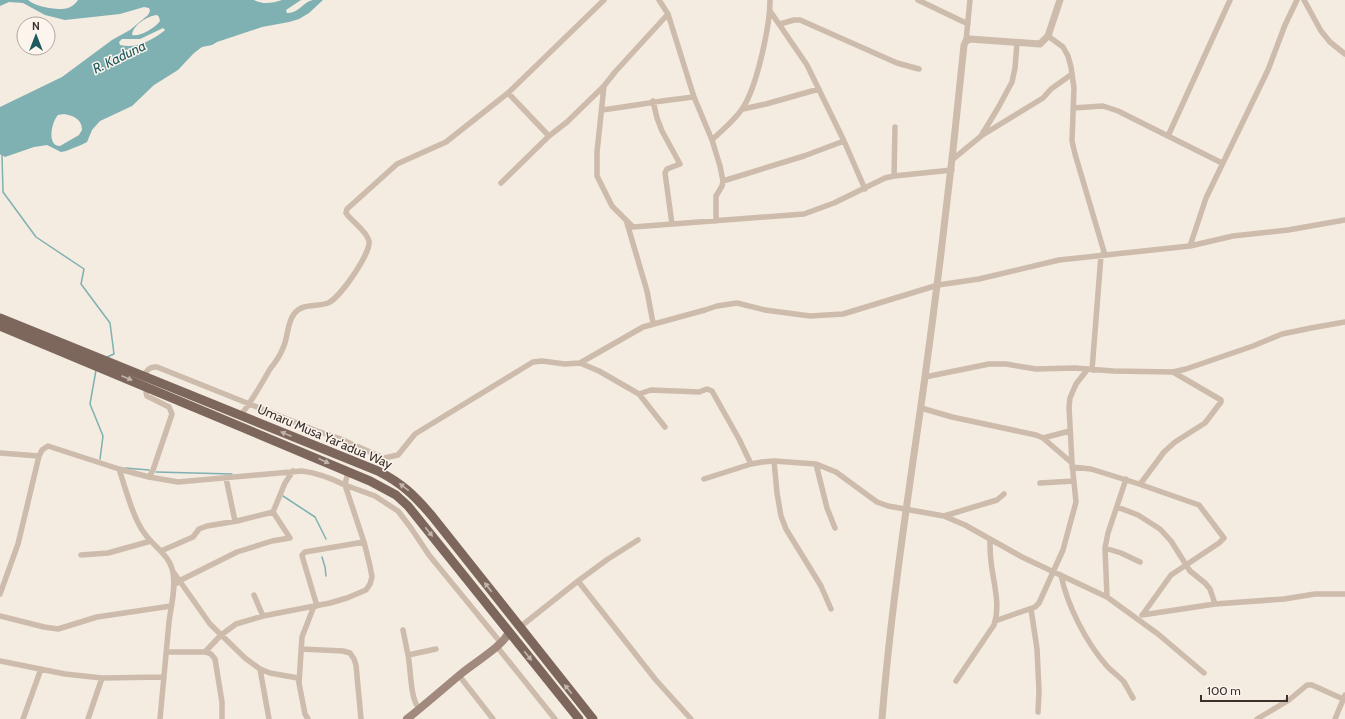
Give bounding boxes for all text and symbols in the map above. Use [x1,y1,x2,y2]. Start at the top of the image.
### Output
north arrow [16,16,56,56]
text: N [32,19,40,33]
water label: R. Kaduna [89,36,149,78]
one-way arrow [121,375,132,381]
street label: Umaru Musa Yar'adua Way [255,400,395,472]
one-way arrow [281,431,292,437]
one-way arrow [319,458,331,464]
one-way arrow [399,483,410,491]
one-way arrow [425,527,434,538]
one-way arrow [483,581,492,592]
one-way arrow [524,650,533,661]
scale bar [1201,677,1287,703]
one-way arrow [564,683,573,694]
text: 100 m [1207,683,1241,698]

